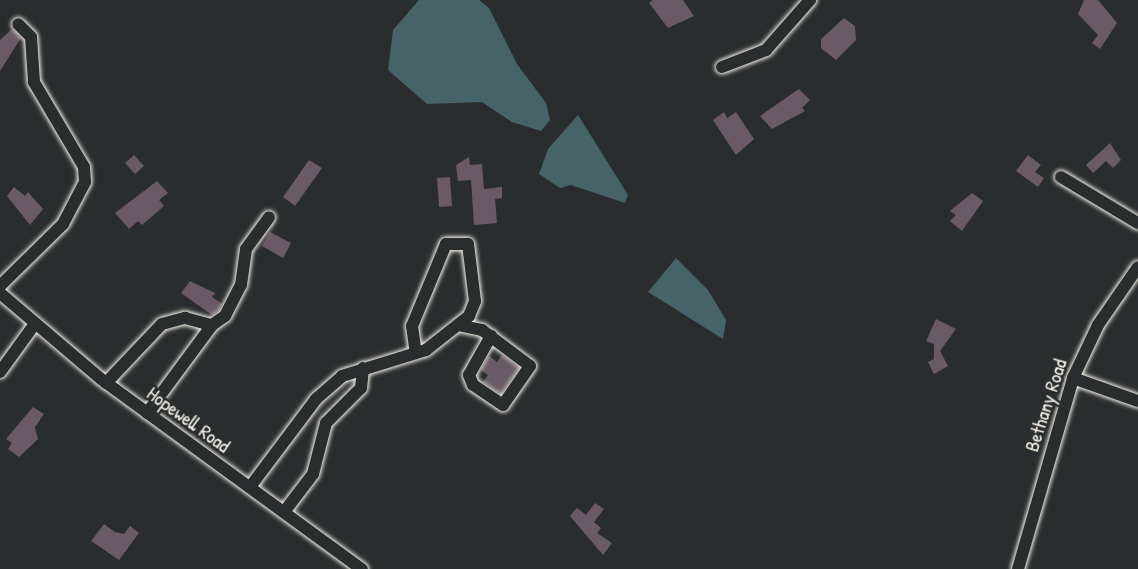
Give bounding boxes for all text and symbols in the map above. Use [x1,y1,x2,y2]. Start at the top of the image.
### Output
street label: Bethany Road [1019,356,1071,454]
street label: Hopewell Road [143,381,235,457]

